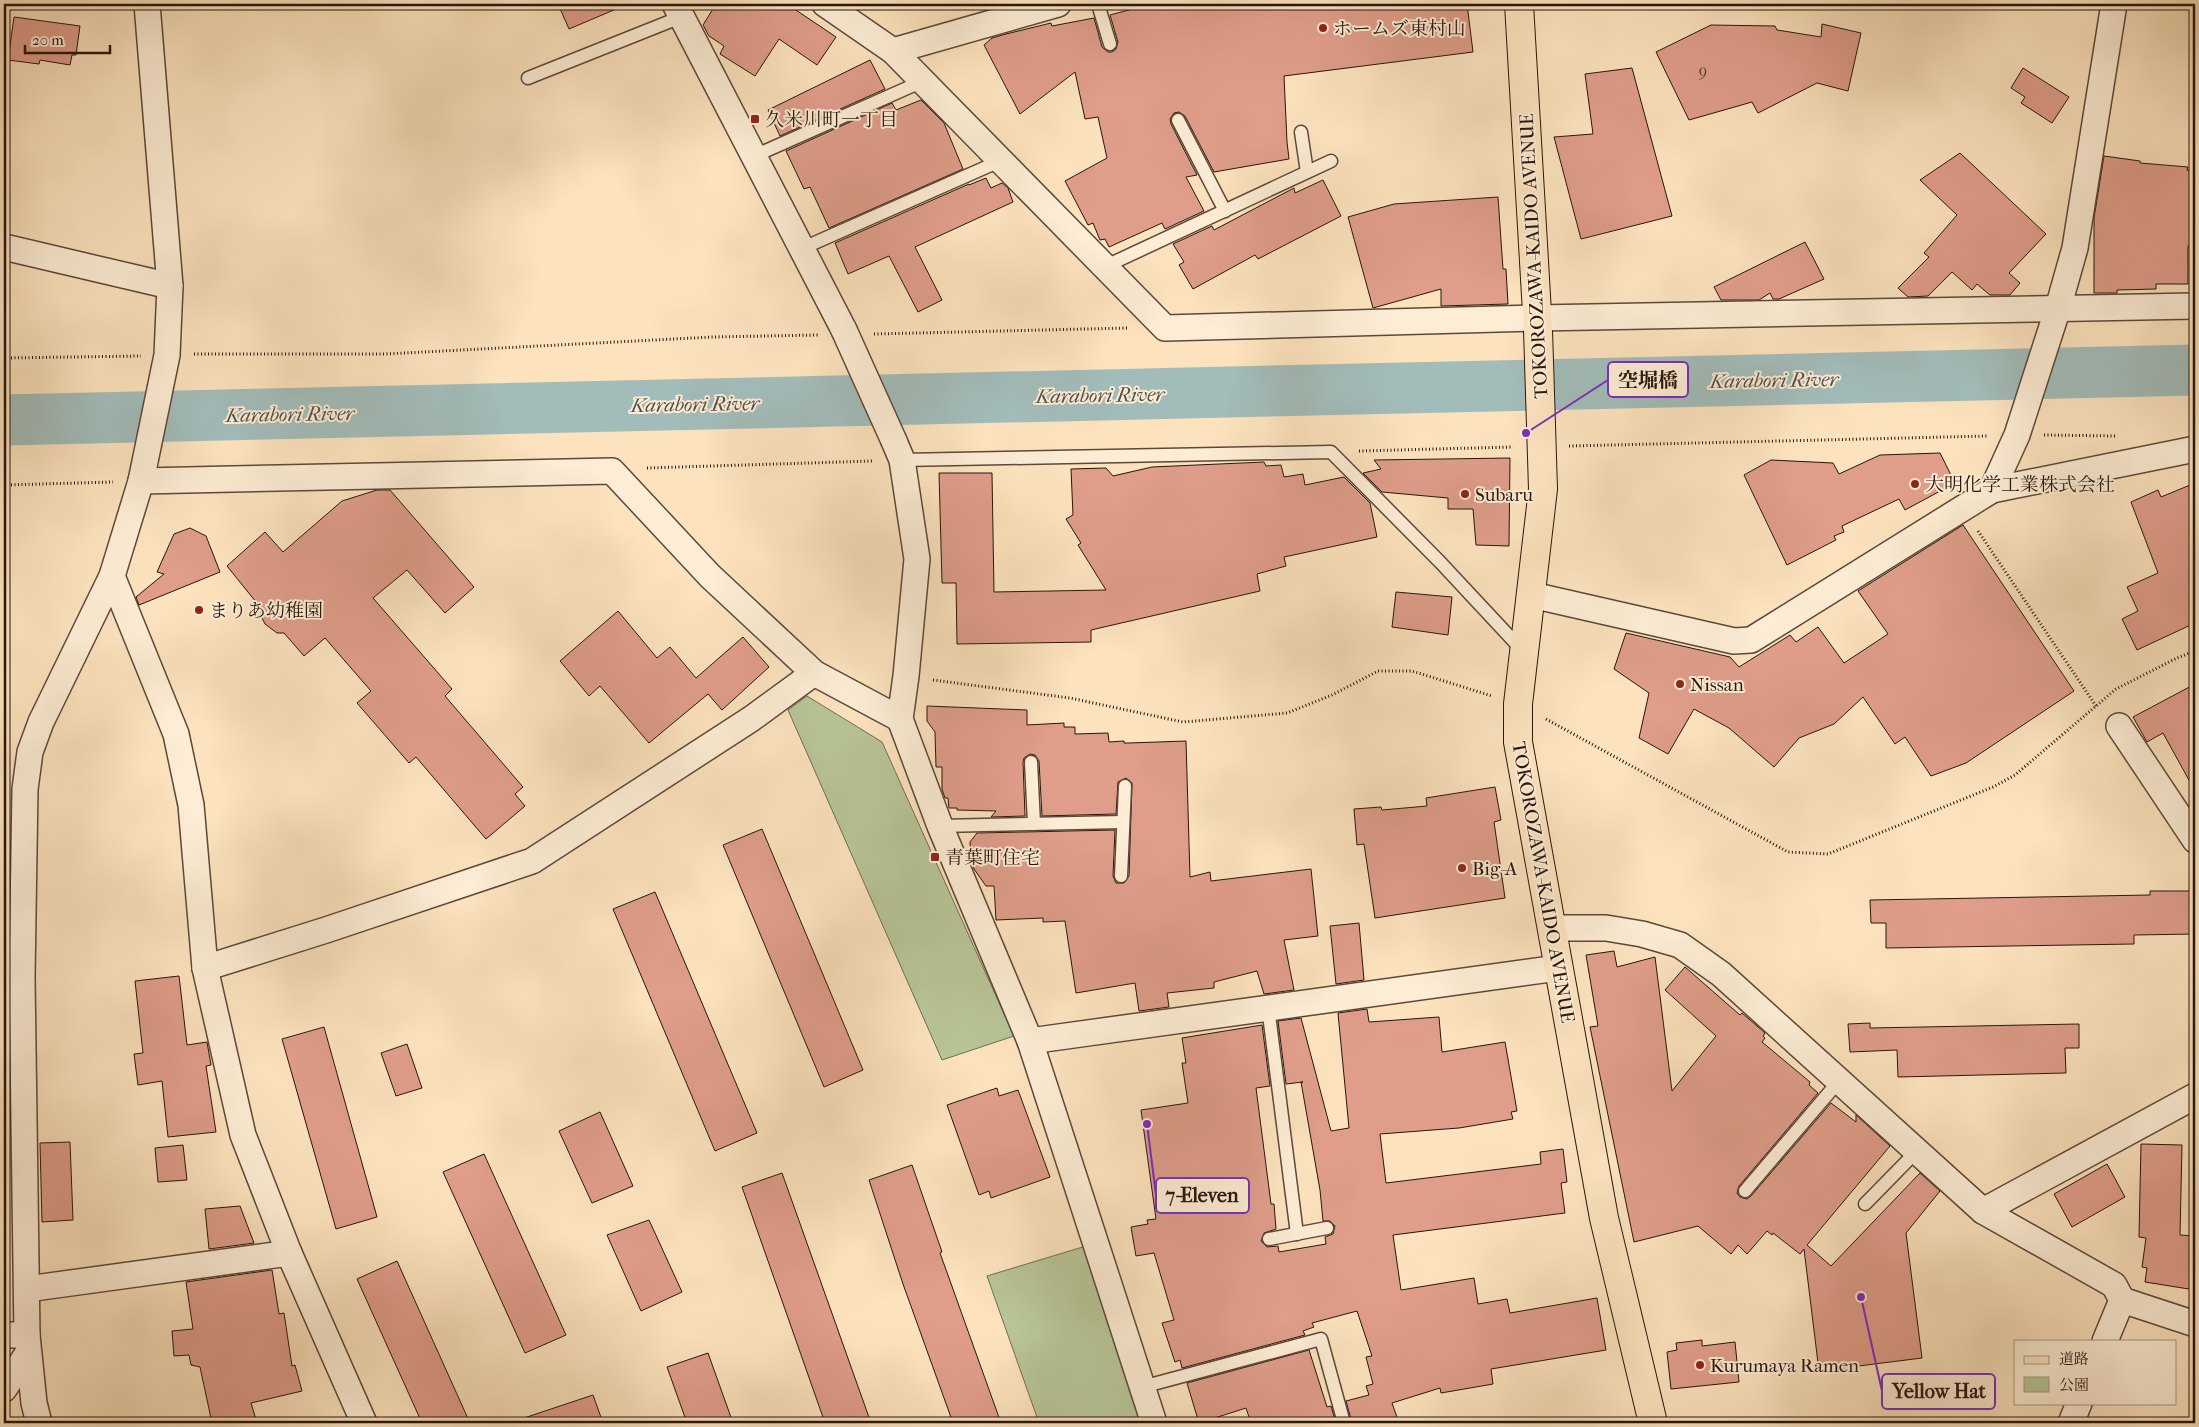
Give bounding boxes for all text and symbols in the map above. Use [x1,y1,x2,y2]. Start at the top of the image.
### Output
place label: ホームズ東村山 [1333,18,1466,40]
scale bar [25,22,110,54]
marker: ホームズ東村山 [1317,22,1329,34]
text: 20 m [32,31,64,49]
house number: 9 [1699,61,1707,80]
place label: 久米川町一丁目 [765,109,898,131]
street label: TOKOROZAWA-KAIDO AVENUE [1516,112,1552,399]
marker: 久米川町一丁目 [749,113,761,125]
callout: 空堀橋 [1608,362,1688,397]
water label: Karabori River [1708,368,1841,393]
text: 空堀橋 [1618,369,1678,392]
water label: Karabori River [1034,383,1167,408]
water label: Karabori River [629,392,762,417]
water label: Karabori River [224,402,357,427]
place label: 大明化学工業株式会社 [1925,474,2115,496]
marker: 大明化学工業株式会社 [1909,478,1921,490]
place label: Subaru [1475,484,1533,506]
marker: Subaru [1459,488,1471,500]
place label: まりあ幼稚園 [209,600,323,622]
marker: まりあ幼稚園 [193,604,205,616]
place label: Nissan [1690,674,1744,696]
marker: Nissan [1674,678,1686,690]
street label: TOKOROZAWA-KAIDO AVENUE [1507,740,1579,1025]
place label: 青葉町住宅 [945,847,1040,869]
marker: 青葉町住宅 [929,851,941,863]
place label: Big-A [1472,858,1518,880]
marker: Big-A [1456,862,1468,874]
callout: 7-Eleven [1156,1178,1249,1213]
text: 7-Eleven [1164,1184,1239,1207]
legend [2014,1340,2176,1404]
text: 道路 [2059,1350,2089,1368]
place label: Kurumaya Ramen [1710,1355,1859,1377]
marker: Kurumaya Ramen [1694,1359,1706,1371]
callout: Yellow Hat [1882,1374,1995,1409]
text: 公園 [2059,1376,2089,1394]
text: Yellow Hat [1891,1380,1987,1403]

